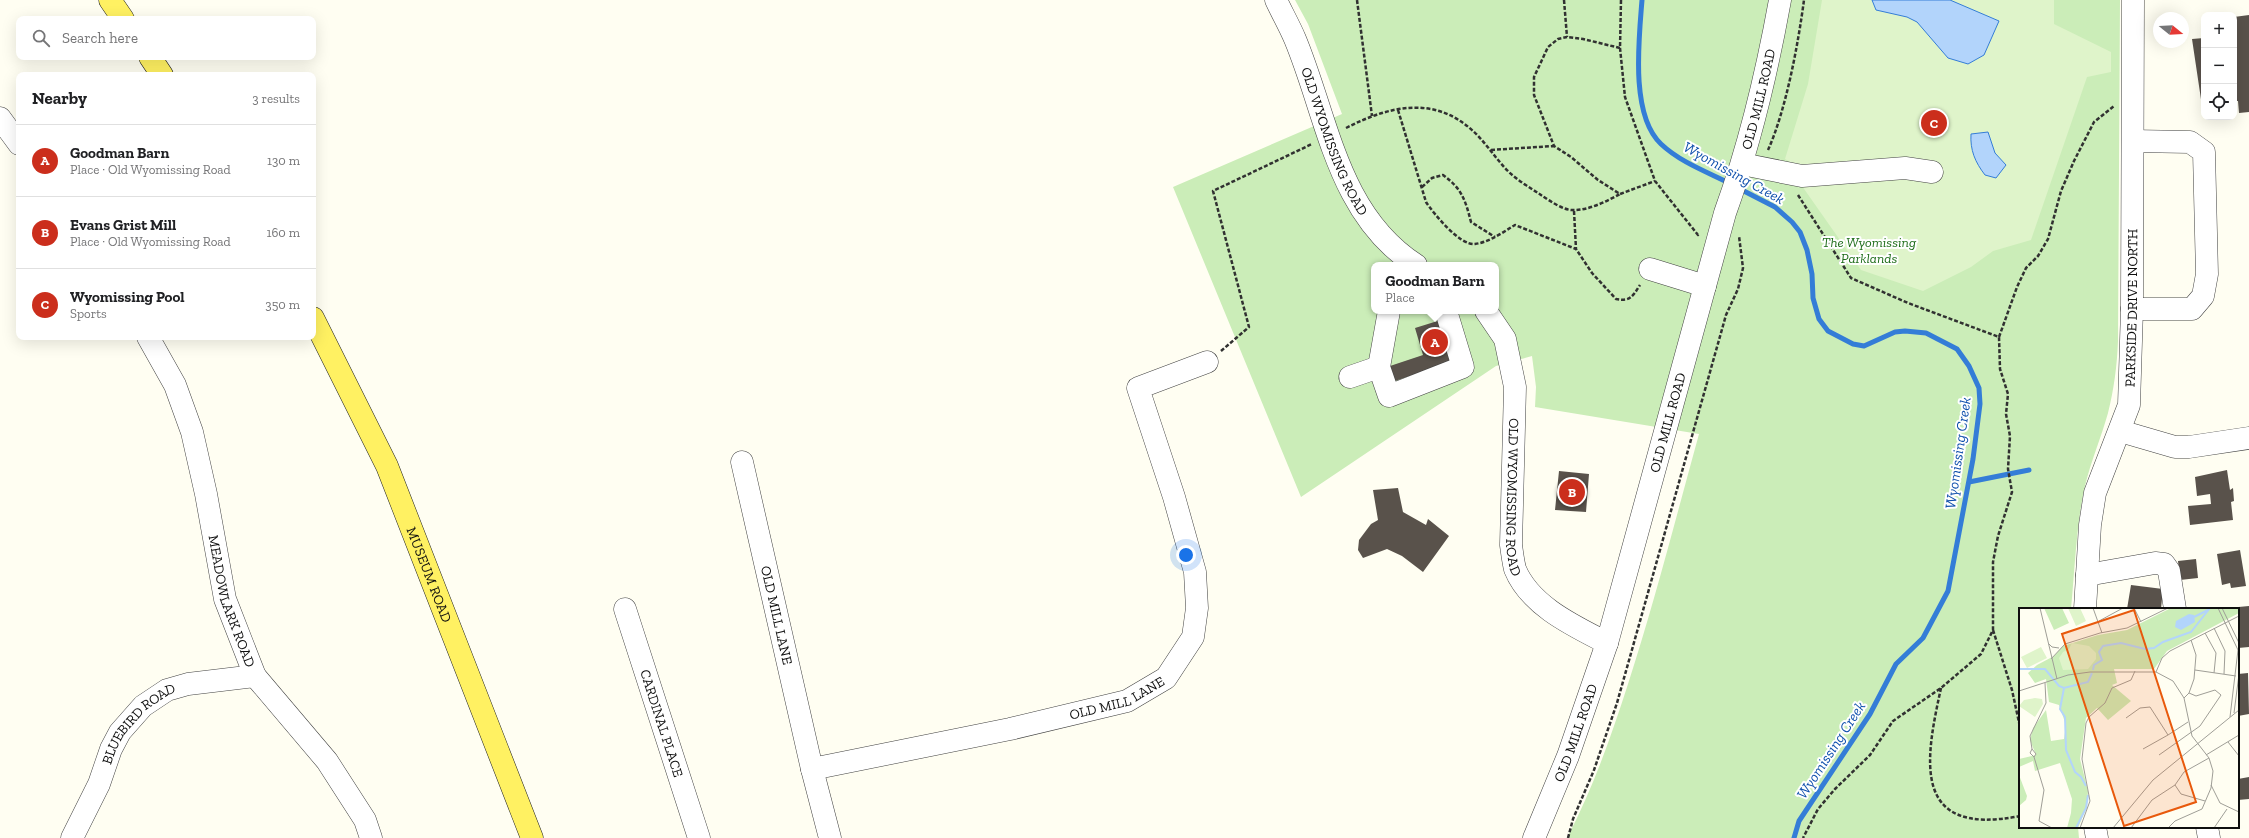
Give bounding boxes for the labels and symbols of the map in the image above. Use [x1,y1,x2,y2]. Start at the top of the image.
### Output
north arrow [2153,12,2189,48]
street label: OLD MILL ROAD [1738,47,1779,151]
street label: OLD WYOMISSING ROAD [1298,65,1372,219]
pin: C [1921,108,1947,138]
water label: Wyomissing Creek [1680,138,1788,208]
street label: PARKSIDE DRIVE NORTH [2121,229,2141,387]
park label: The Wyomissing Parklands [1822,234,1917,267]
pin: A [1422,327,1448,357]
street label: OLD MILL ROAD [1646,370,1689,474]
water label: Wyomissing Creek [1941,396,1975,510]
street label: OLD WYOMISSING ROAD [1502,418,1526,579]
pin: B [1559,477,1585,507]
street label: MUSEUM ROAD [403,524,456,625]
street label: MEADOWLARK ROAD [205,534,259,670]
your location [1176,545,1196,565]
street label: OLD MILL LANE [757,564,796,666]
inset map [2019,608,2239,828]
street label: CARDINAL PLACE [637,667,687,779]
street label: OLD MILL LANE [1068,672,1167,723]
street label: BLUEBIRD ROAD [98,680,177,766]
street label: OLD MILL ROAD [1550,682,1601,784]
water label: Wyomissing Creek [1793,698,1869,802]

